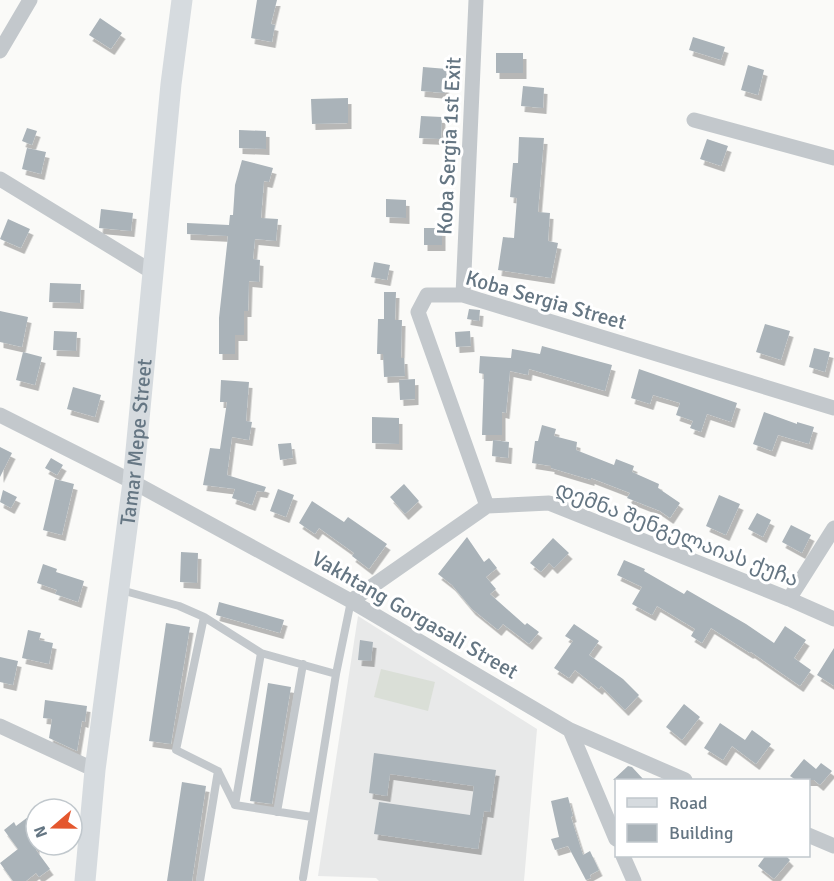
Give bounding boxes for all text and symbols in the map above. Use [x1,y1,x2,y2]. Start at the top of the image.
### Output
street label: Koba Sergia 1st Exit [431,56,467,236]
street label: Koba Sergia Street [463,265,629,335]
street label: Tamar Mepe Street [114,357,158,527]
street label: დემნა შენგელაიას ქუჩა [552,476,802,592]
street label: Vakhtang Gorgasali Street [307,545,523,685]
legend [615,779,810,857]
text: Road [669,792,708,814]
north arrow [24,797,84,857]
text: Building [669,822,733,844]
text: N [30,823,52,840]

